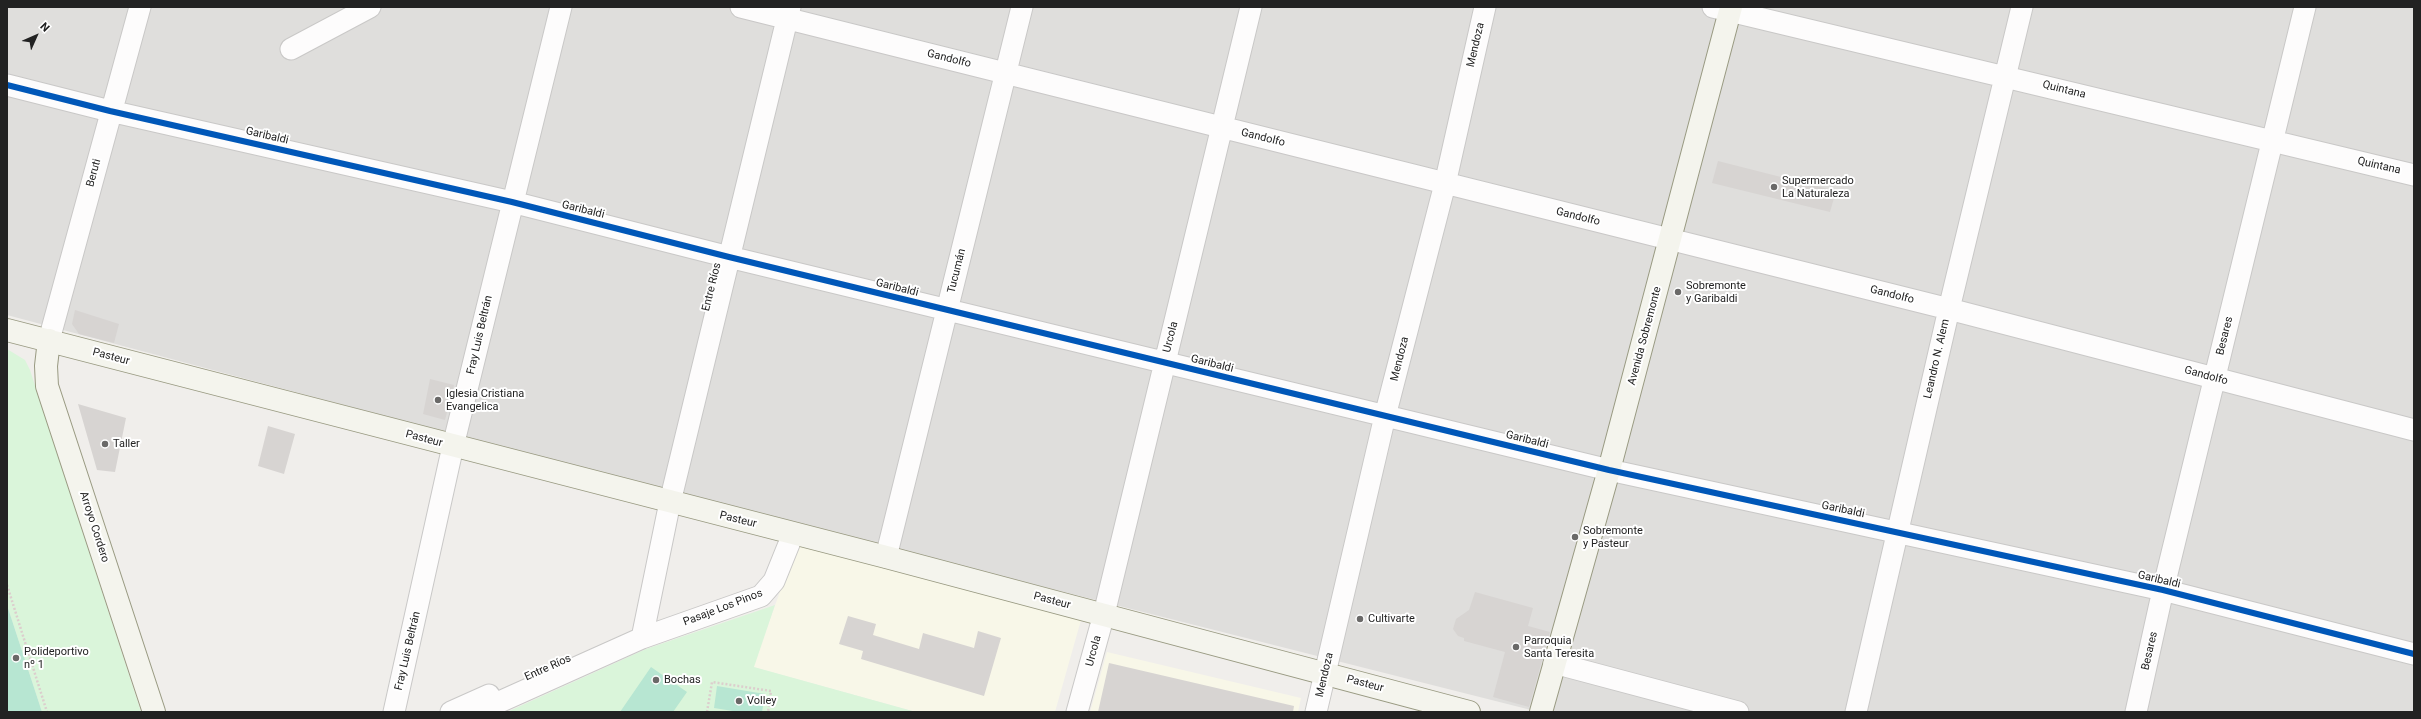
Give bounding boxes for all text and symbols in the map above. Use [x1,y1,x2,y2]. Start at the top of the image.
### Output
north arrow [16,16,56,56]
text: N [37,20,52,34]
street label: Mendoza [1464,21,1488,69]
street label: Gandolfo [926,47,972,71]
street label: Quintana [2041,78,2087,102]
street label: Garibaldi [244,125,290,147]
street label: Gandolfo [1240,126,1286,150]
street label: Quintana [2356,155,2402,177]
street label: Beruti [84,157,104,189]
place label: Supermercado La Naturaleza [1782,174,1854,200]
marker: Supermercado La Naturaleza [1769,182,1779,192]
street label: Garibaldi [560,198,606,222]
street label: Gandolfo [1555,205,1601,229]
street label: Tucumán [945,247,969,295]
street label: Entre Ríos [700,261,724,313]
street label: Garibaldi [874,276,920,300]
place label: Sobremonte y Garibaldi [1686,279,1746,305]
street label: Gandolfo [1869,283,1915,307]
street label: Avenida Sobremonte [1625,285,1665,387]
marker: Sobremonte y Garibaldi [1673,287,1683,297]
street label: Fray Luis Beltrán [464,294,496,376]
street label: Besares [2214,315,2236,357]
street label: Leandro N. Alem [1921,318,1953,400]
street label: Urcola [1161,320,1181,354]
street label: Mendoza [1388,335,1412,383]
street label: Pasteur [91,346,131,368]
street label: Garibaldi [1189,352,1235,376]
street label: Gandolfo [2183,364,2229,388]
place label: Iglesia Cristiana Evangelica [446,387,524,413]
marker: Iglesia Cristiana Evangelica [433,395,443,405]
street label: Pasteur [404,428,444,450]
street label: Garibaldi [1504,428,1550,452]
place label: Taller [113,437,140,451]
marker: Taller [100,439,110,449]
street label: Arroyo Cordero [76,490,112,564]
street label: Garibaldi [1820,499,1866,521]
street label: Pasteur [718,509,758,531]
place label: Sobremonte y Pasteur [1583,524,1643,550]
marker: Sobremonte y Pasteur [1570,532,1580,542]
street label: Garibaldi [2136,569,2182,591]
street label: Pasaje Los Pinos [681,587,765,629]
street label: Pasteur [1032,590,1072,612]
street label: Fray Luis Beltrán [392,610,424,692]
place label: Cultivarte [1368,612,1415,626]
marker: Cultivarte [1355,614,1365,624]
street label: Besares [2139,630,2161,672]
street label: Urcola [1084,634,1104,668]
place label: Parroquia Santa Teresita [1524,634,1594,660]
marker: Parroquia Santa Teresita [1511,642,1521,652]
place label: Polideportivo nº 1 [24,645,89,671]
street label: Mendoza [1313,651,1337,699]
street label: Entre Ríos [523,652,573,684]
marker: Polideportivo nº 1 [11,653,21,663]
place label: Bochas [664,673,701,687]
street label: Pasteur [1345,673,1385,695]
marker: Bochas [651,675,661,685]
place label: Volley [747,694,776,708]
marker: Volley [734,696,744,706]

